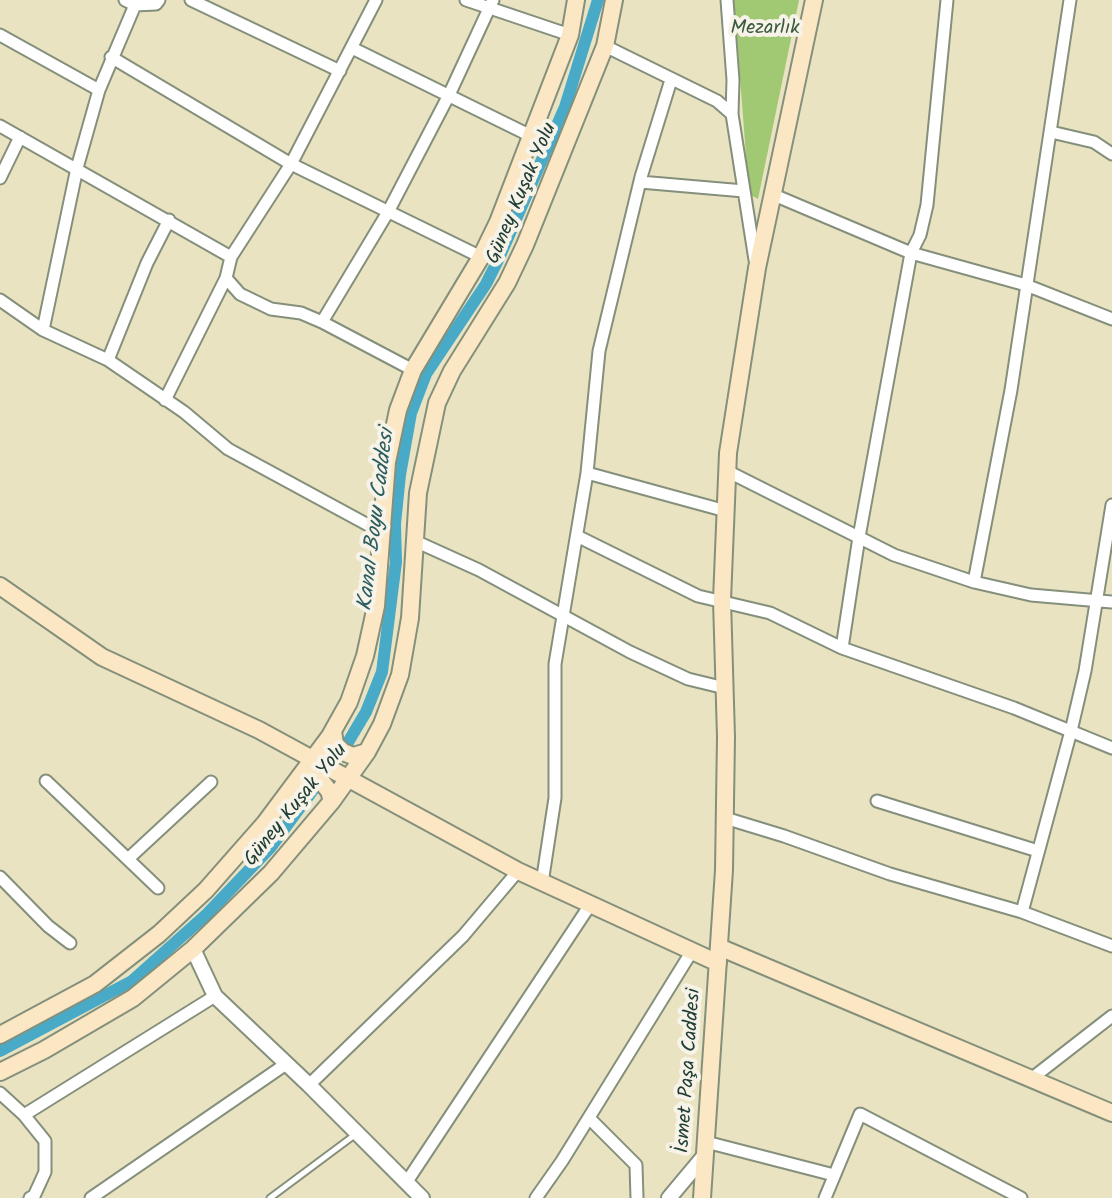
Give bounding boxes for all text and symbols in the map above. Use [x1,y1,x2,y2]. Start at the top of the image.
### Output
park label: Mezarlık [730,18,800,42]
street label: Güney Kuşak Yolu [483,120,563,268]
water label: Kanal Boyu Caddesi [354,427,402,613]
street label: Güney Kuşak Yolu [240,740,354,872]
street label: İsmet Paşa Caddesi [672,988,708,1154]

